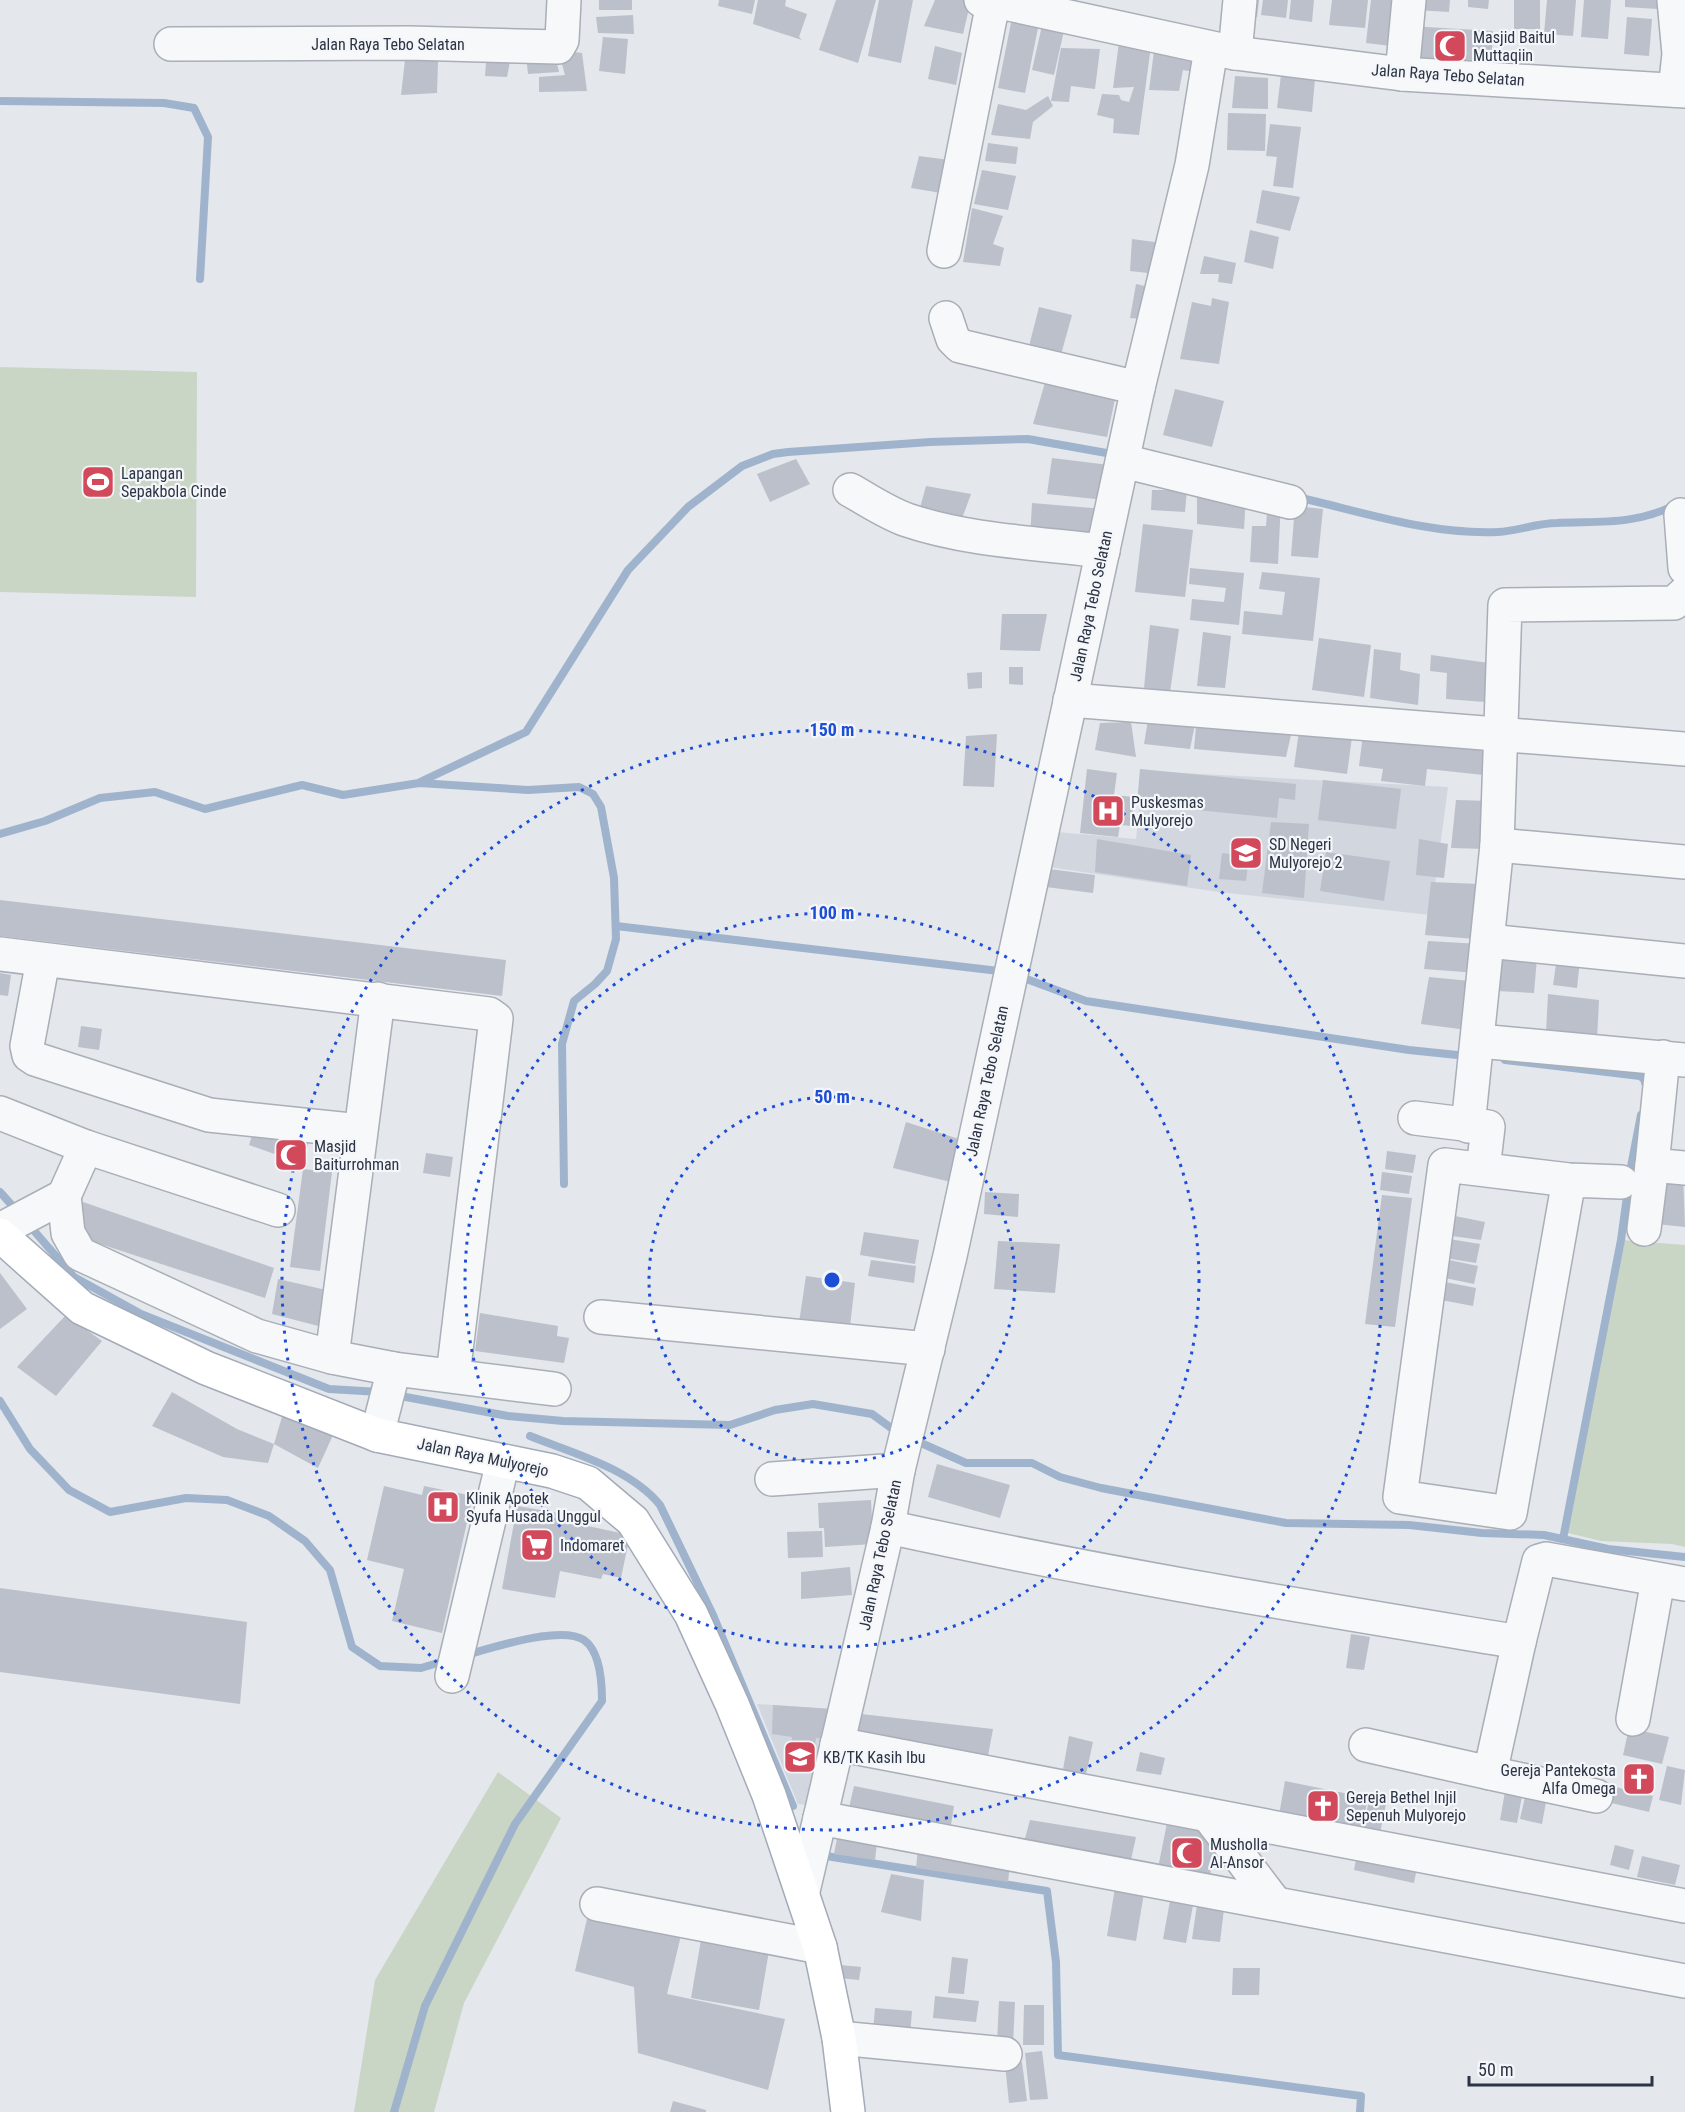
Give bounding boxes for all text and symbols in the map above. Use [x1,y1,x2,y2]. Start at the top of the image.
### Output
mosque icon: Masjid Baitul Muttaqiin [1432,28,1468,64]
place label: Masjid Baitul Muttaqiin [1473,28,1555,65]
street label: Jalan Raya Tebo Selatan [311,35,465,54]
street label: Jalan Raya Tebo Selatan [1371,60,1525,90]
sports icon: Lapangan Sepakbola Cinde [80,464,116,500]
place label: Lapangan Sepakbola Cinde [121,464,226,501]
street label: Jalan Raya Tebo Selatan [1066,529,1116,683]
text: 150 m [810,719,854,740]
hospital icon: Puskesmas Mulyorejo [1090,793,1126,829]
place label: Puskesmas Mulyorejo [1131,793,1204,830]
school or university icon: SD Negeri Mulyorejo 2 [1228,835,1264,871]
place label: SD Negeri Mulyorejo 2 [1269,835,1343,872]
text: 100 m [810,902,854,923]
street label: Jalan Raya Tebo Selatan [962,1004,1012,1158]
text: 50 m [814,1086,850,1107]
mosque icon: Masjid Baiturrohman [273,1137,309,1173]
place label: Masjid Baiturrohman [314,1137,399,1174]
centre of rings [822,1270,842,1290]
street label: Jalan Raya Mulyorejo [415,1434,551,1480]
street label: Jalan Raya Tebo Selatan [855,1478,905,1632]
hospital icon: Klinik Apotek Syufa Husada Unggul [425,1489,461,1525]
place label: Klinik Apotek Syufa Husada Unggul [466,1489,601,1526]
supermarket icon: Indomaret [519,1527,555,1563]
place label: Indomaret [560,1536,625,1555]
school or university icon: KB/TK Kasih Ibu [782,1739,818,1775]
place label: KB/TK Kasih Ibu [823,1748,926,1767]
place label: Gereja Pantekosta Alfa Omega [1501,1761,1616,1798]
church icon: Gereja Pantekosta Alfa Omega [1621,1761,1657,1797]
church icon: Gereja Bethel Injil Sepenuh Mulyorejo [1305,1788,1341,1824]
place label: Gereja Bethel Injil Sepenuh Mulyorejo [1346,1788,1466,1825]
mosque icon: Musholla Al-Ansor [1169,1835,1205,1871]
place label: Musholla Al-Ansor [1210,1835,1268,1872]
scale bar [1469,2049,1652,2087]
text: 50 m [1478,2059,1513,2080]

